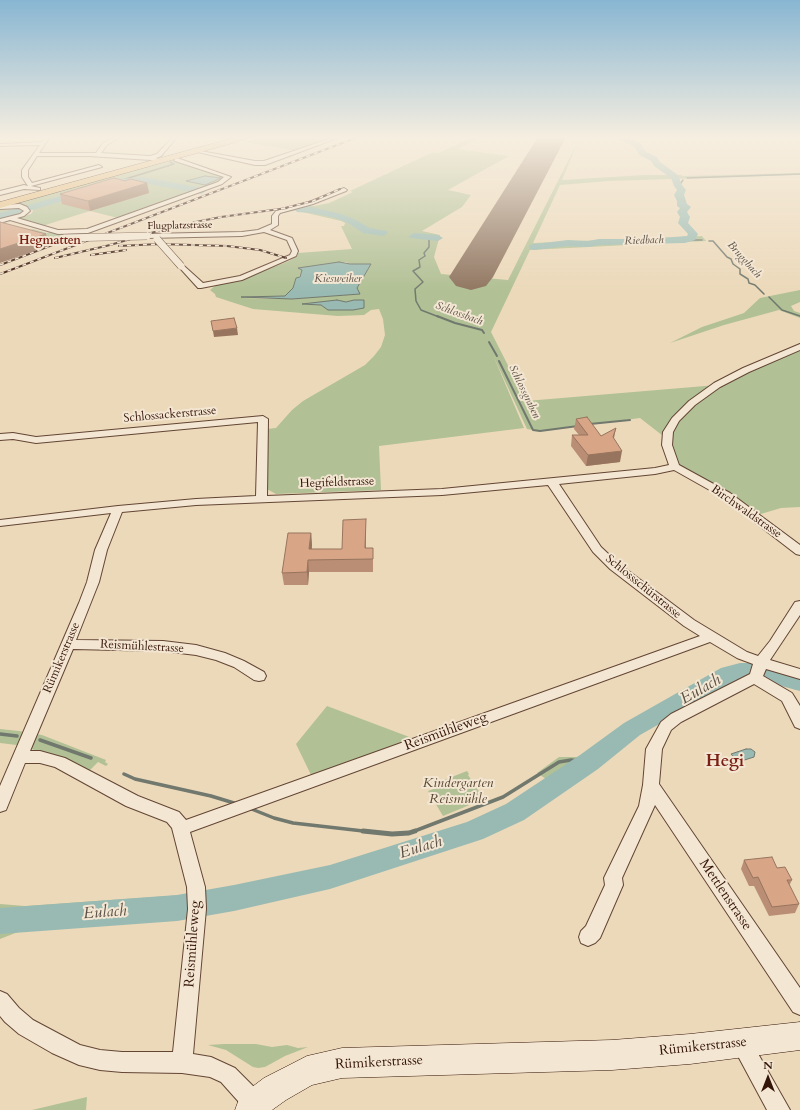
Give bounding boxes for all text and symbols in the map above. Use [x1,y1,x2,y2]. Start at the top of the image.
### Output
street label: Flugplatzstrasse [147,219,213,233]
district label: Hegmatten [19,234,81,248]
water label: Riedbach [624,234,664,248]
water label: Bruggbach [724,239,764,281]
water label: Kiesweiher [314,272,362,286]
water label: Schlossbach [434,299,484,329]
water label: Schlossgraben [505,363,543,421]
street label: Schlossackerstrasse [123,404,217,426]
street label: Hegifeldstrasse [299,474,375,492]
street label: Birchwaldstrasse [708,482,784,542]
street label: Schlossschürstrasse [602,552,684,622]
street label: Rümikerstrasse [41,620,83,696]
street label: Reismühlestrasse [100,638,184,656]
water label: Eulach [677,671,725,709]
street label: Reismühleweg [402,709,490,755]
district label: Hegi [706,752,744,772]
park label: Kindergarten Reismühle [423,776,493,808]
water label: Eulach [397,832,445,864]
street label: Mettlenstrasse [695,856,755,934]
street label: Reismühleweg [182,900,204,988]
water label: Eulach [83,902,127,924]
street label: Rümikerstrasse [658,1034,748,1060]
street label: Rümikerstrasse [335,1052,423,1074]
north arrow [748,1058,788,1098]
text: N [763,1058,773,1073]

